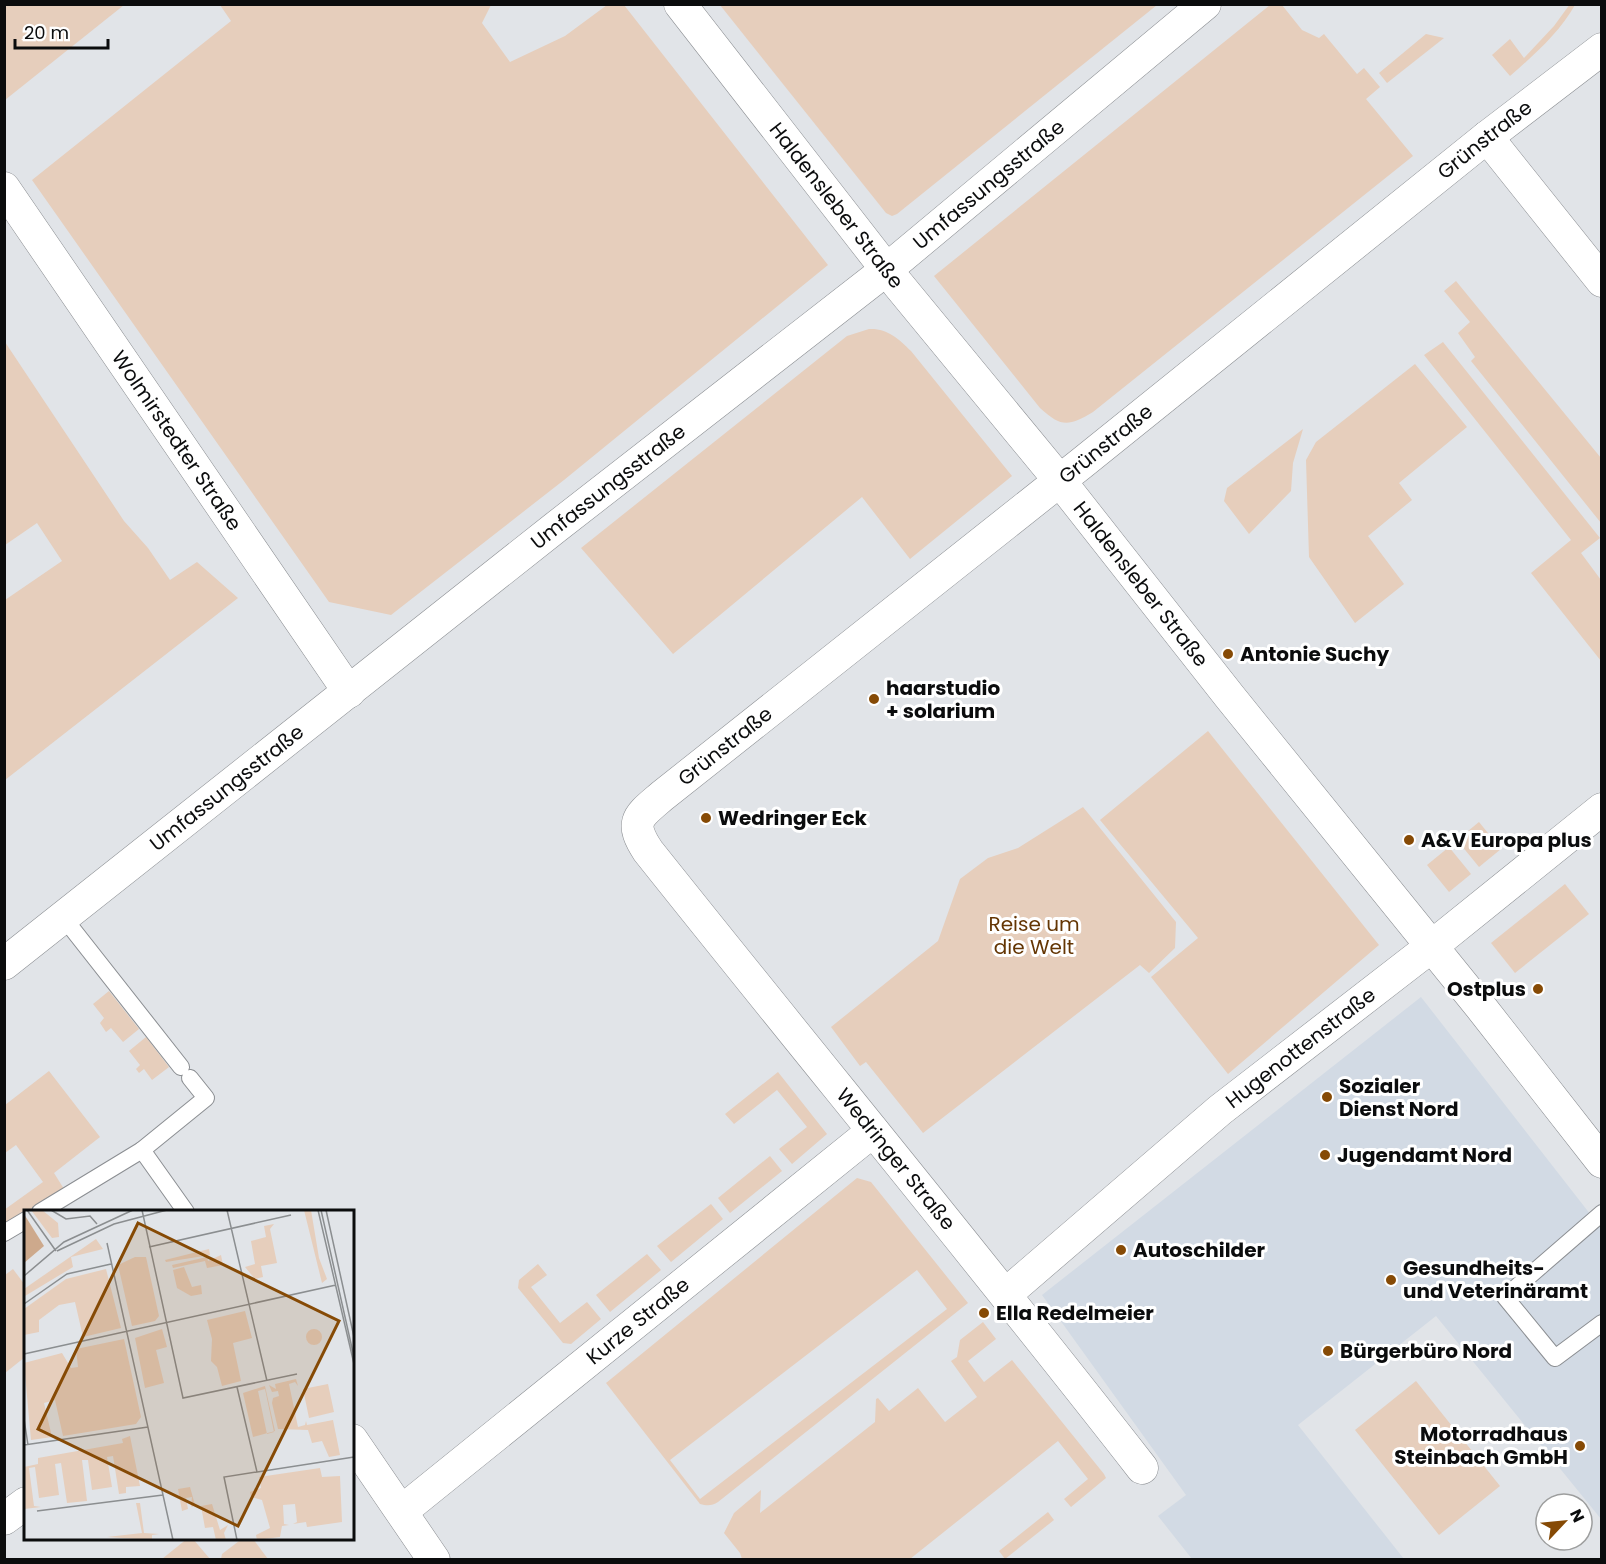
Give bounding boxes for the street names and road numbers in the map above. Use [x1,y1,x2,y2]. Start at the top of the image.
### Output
street label: Grünstraße [1431,94,1538,186]
street label: Umfassungsstraße [907,113,1070,256]
street label: Haldensleber Straße [763,116,910,294]
street label: Wolmirstedter Straße [105,345,248,536]
street label: Grünstraße [1053,397,1159,490]
street label: Umfassungsstraße [525,417,691,556]
street label: Haldensleber Straße [1067,495,1215,673]
street label: Grünstraße [672,700,778,792]
street label: Umfassungsstraße [144,718,310,858]
street label: Hugenottenstraße [1220,981,1381,1115]
street label: Wedringer Straße [830,1082,962,1236]
street label: Kurze Straße [580,1271,695,1371]

